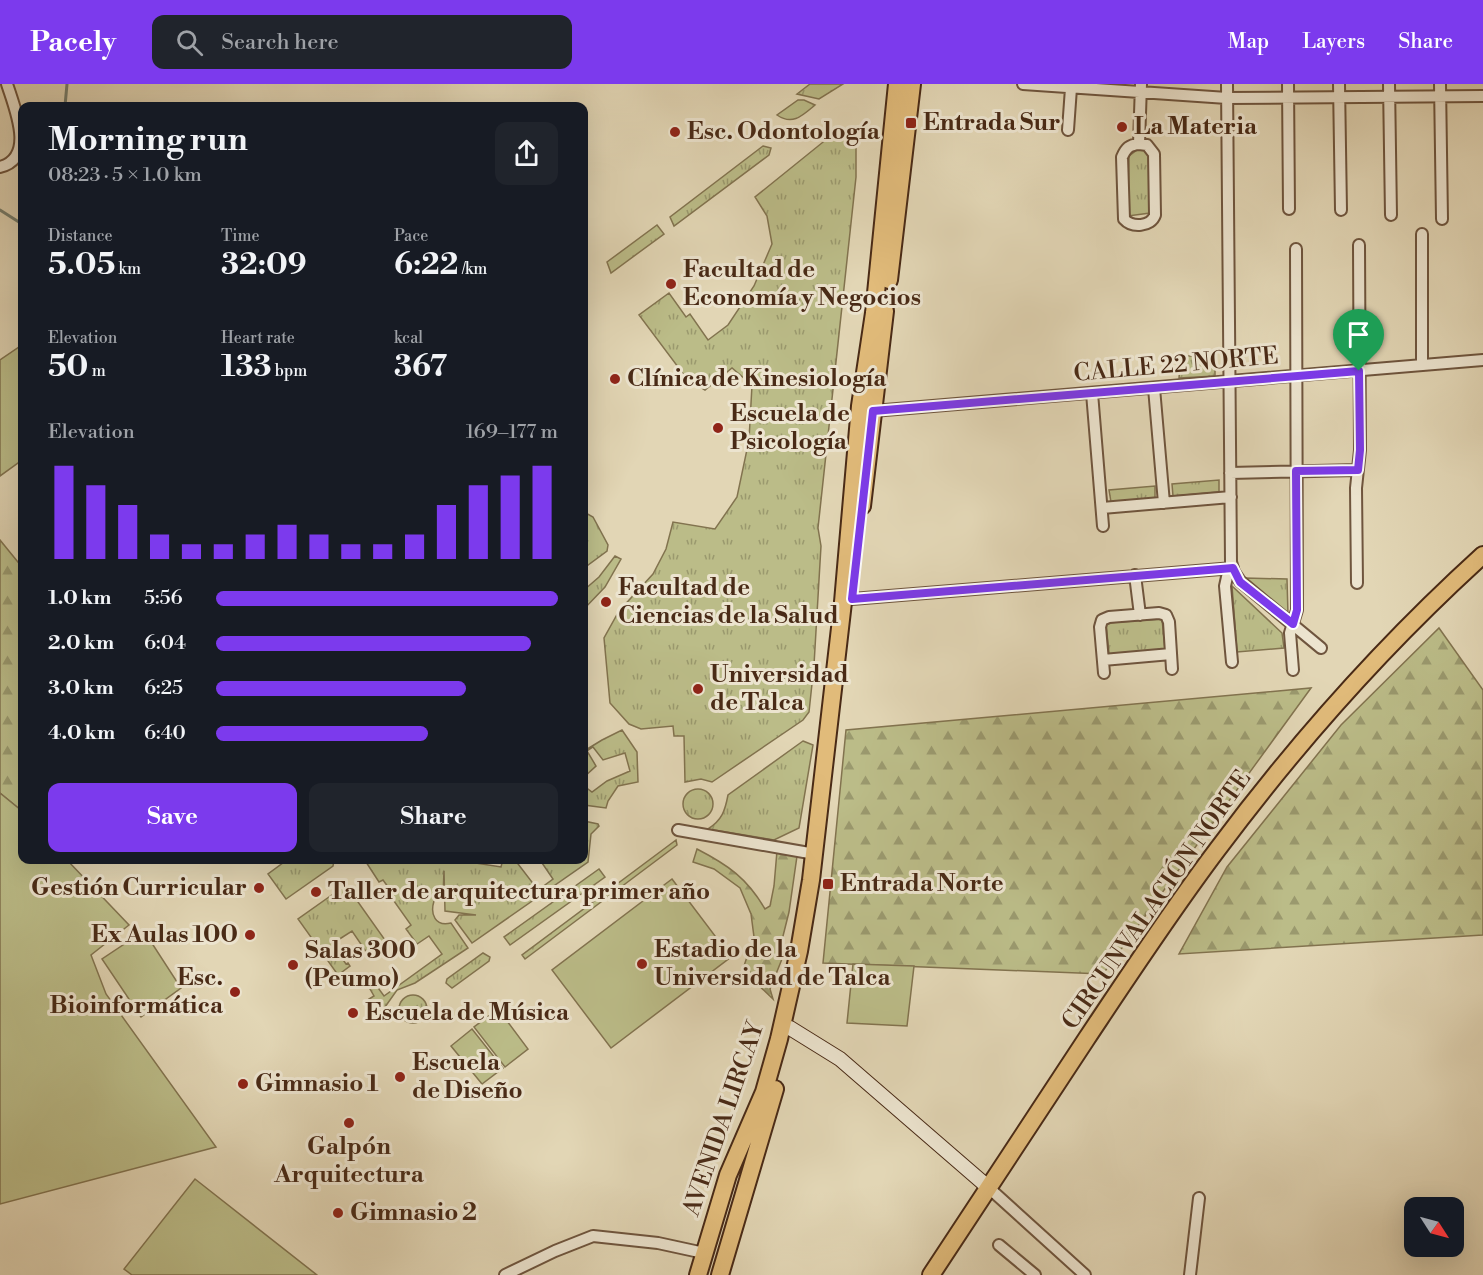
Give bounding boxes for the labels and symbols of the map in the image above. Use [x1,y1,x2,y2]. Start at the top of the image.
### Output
place label: Entrada Sur [923,108,1060,138]
place label: La Materia [1134,112,1258,142]
marker: Entrada Sur [904,116,918,130]
place label: Esc. Odontología [687,117,881,147]
marker: La Materia [1115,120,1129,134]
marker: Esc. Odontología [668,125,682,139]
place label: Facultad de Economía y Negocios [683,255,921,313]
marker: Facultad de Economía y Negocios [664,277,678,291]
pin [1333,309,1384,371]
street label: CALLE 22 NORTE [1072,341,1280,389]
place label: Clínica de Kinesiología [627,364,887,394]
marker: Clínica de Kinesiología [608,372,622,386]
place label: Escuela de Psicología [730,399,850,457]
marker: Escuela de Psicología [711,421,725,435]
place label: Facultad de Ciencias de la Salud [618,573,839,631]
marker: Facultad de Ciencias de la Salud [599,595,613,609]
place label: Universidad de Talca [710,660,849,718]
marker: Universidad de Talca [691,682,705,696]
street label: CIRCUNVALACIÓN NORTE [1054,763,1258,1036]
place label: Entrada Norte [840,869,1004,899]
place label: Gestión Curricular [31,873,247,903]
place label: Taller de arquitectura primer año [328,877,710,907]
marker: Entrada Norte [821,877,835,891]
marker: Gestión Curricular [252,881,266,895]
marker: Taller de arquitectura primer año [309,885,323,899]
place label: Ex Aulas 100 [91,920,238,950]
marker: Ex Aulas 100 [243,928,257,942]
place label: Estadio de la Universidad de Talca [654,935,891,993]
place label: Salas 300 (Peumo) [305,936,416,994]
marker: Estadio de la Universidad de Talca [635,957,649,971]
marker: Salas 300 (Peumo) [286,958,300,972]
place label: Esc. Bioinformática [50,963,224,1021]
marker: Esc. Bioinformática [228,985,242,999]
place label: Escuela de Música [365,998,570,1028]
marker: Escuela de Música [346,1006,360,1020]
street label: AVENIDA LIRCAY [676,1017,772,1221]
place label: Escuela de Diseño [412,1048,523,1106]
place label: Gimnasio 1 [255,1069,379,1099]
marker: Escuela de Diseño [393,1070,407,1084]
marker: Gimnasio 1 [236,1077,250,1091]
marker: Galpón Arquitectura [342,1116,356,1130]
place label: Galpón Arquitectura [273,1132,425,1190]
north arrow [1404,1197,1464,1257]
place label: Gimnasio 2 [350,1198,477,1228]
marker: Gimnasio 2 [331,1206,345,1220]

